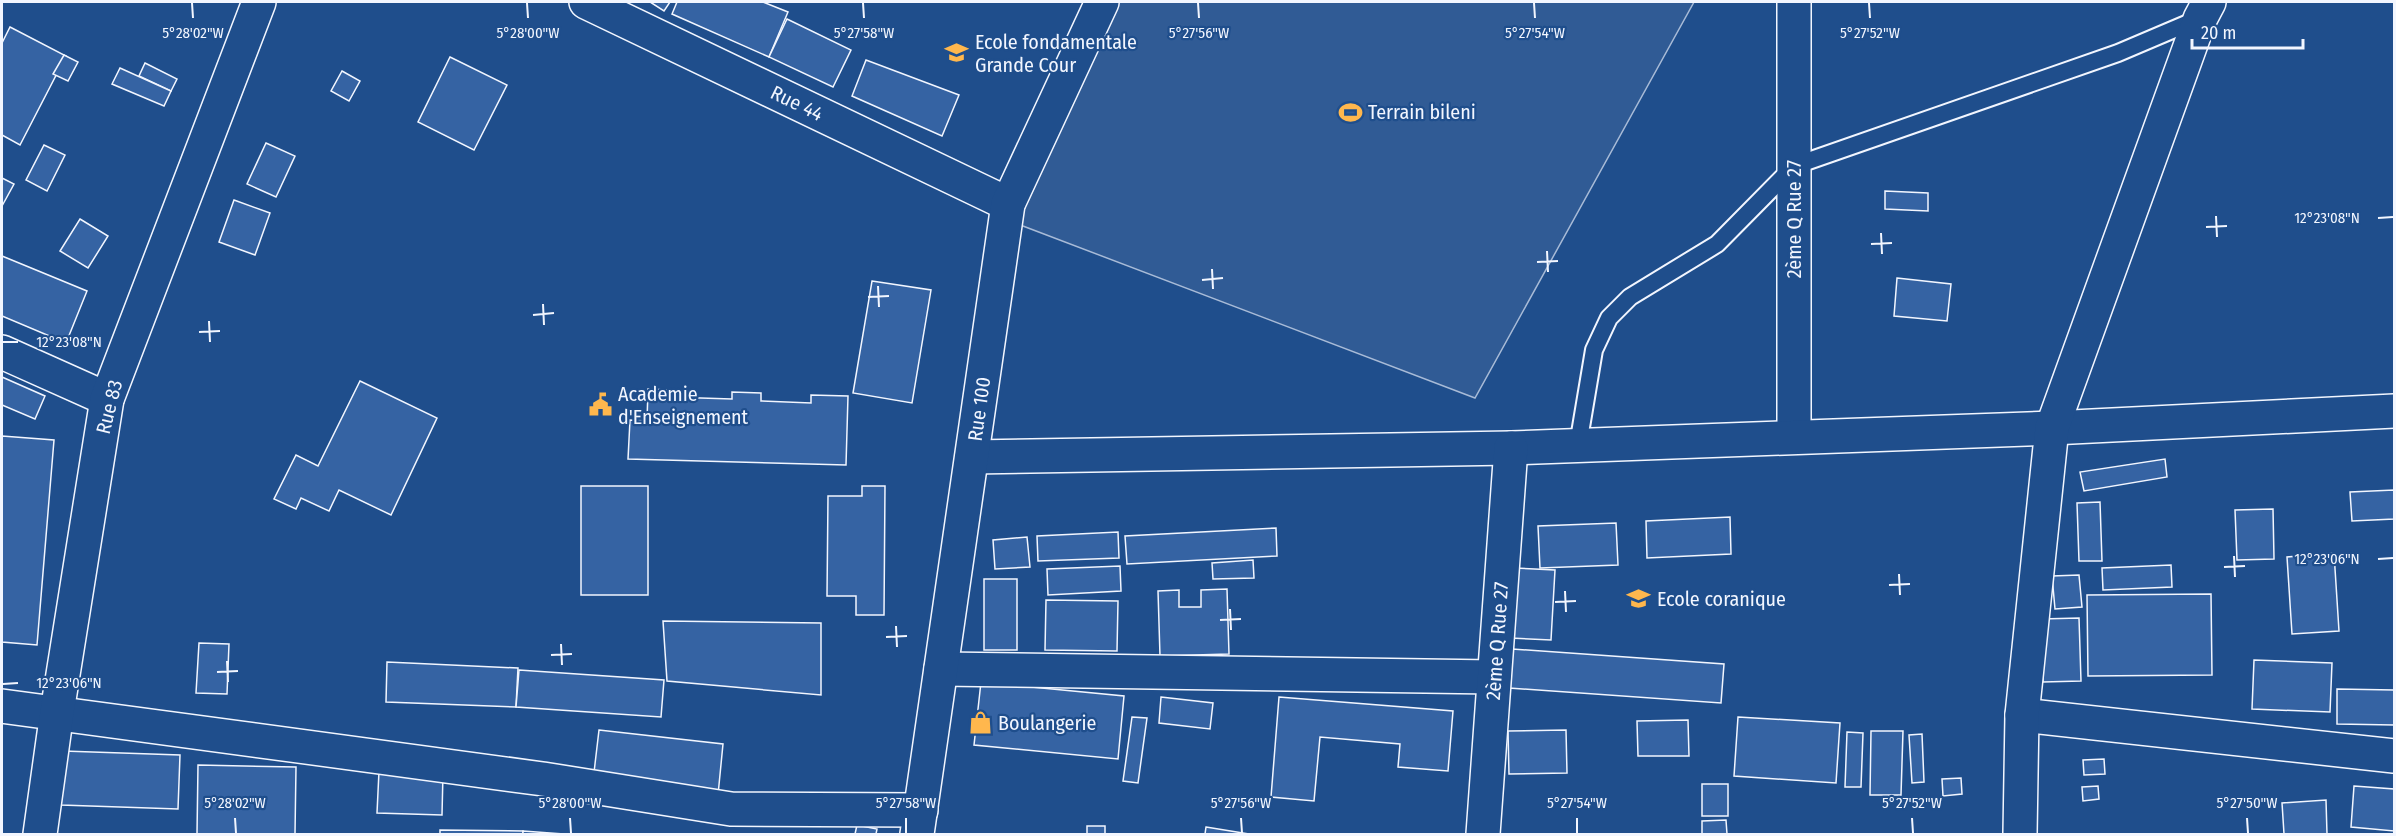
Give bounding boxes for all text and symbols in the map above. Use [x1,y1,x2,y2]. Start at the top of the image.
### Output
scale bar [2192,12,2303,50]
text: 20 m [2201,22,2236,44]
text: 5°28'02"W [162,24,224,42]
text: 5°28'00"W [497,24,559,42]
text: 5°27'58"W [834,24,894,42]
text: 5°27'56"W [1169,24,1229,42]
text: 5°27'54"W [1505,24,1565,42]
text: 5°27'52"W [1840,24,1900,42]
place label: Ecole fondamentale Grande Cour [975,30,1137,77]
school or university icon: Ecole fondamentale Grande Cour [944,40,970,66]
street label: Rue 44 [767,80,827,126]
sports icon: Terrain bileni [1337,99,1363,125]
place label: Terrain bileni [1368,100,1476,124]
street label: 2ème Q Rue 27 [1782,160,1806,278]
text: 12°23'08"N [2294,209,2360,227]
text: 12°23'08"N [36,333,102,351]
street label: Rue 100 [963,375,995,443]
street label: Rue 83 [91,377,127,437]
place label: Academie d'Enseignement [618,382,749,429]
public building icon: Academie d'Enseignement [587,392,613,418]
text: 12°23'06"N [2294,550,2360,568]
street label: 2ème Q Rue 27 [1481,581,1513,701]
school or university icon: Ecole coranique [1626,586,1652,612]
place label: Ecole coranique [1657,587,1786,611]
text: 12°23'06"N [36,674,102,692]
shop icon: Boulangerie [967,710,993,736]
place label: Boulangerie [998,711,1096,735]
text: 5°28'02"W [204,794,266,812]
text: 5°28'00"W [539,794,601,812]
text: 5°27'58"W [876,794,936,812]
text: 5°27'56"W [1211,794,1271,812]
text: 5°27'54"W [1547,794,1607,812]
text: 5°27'52"W [1882,794,1942,812]
text: 5°27'50"W [2217,794,2277,812]

